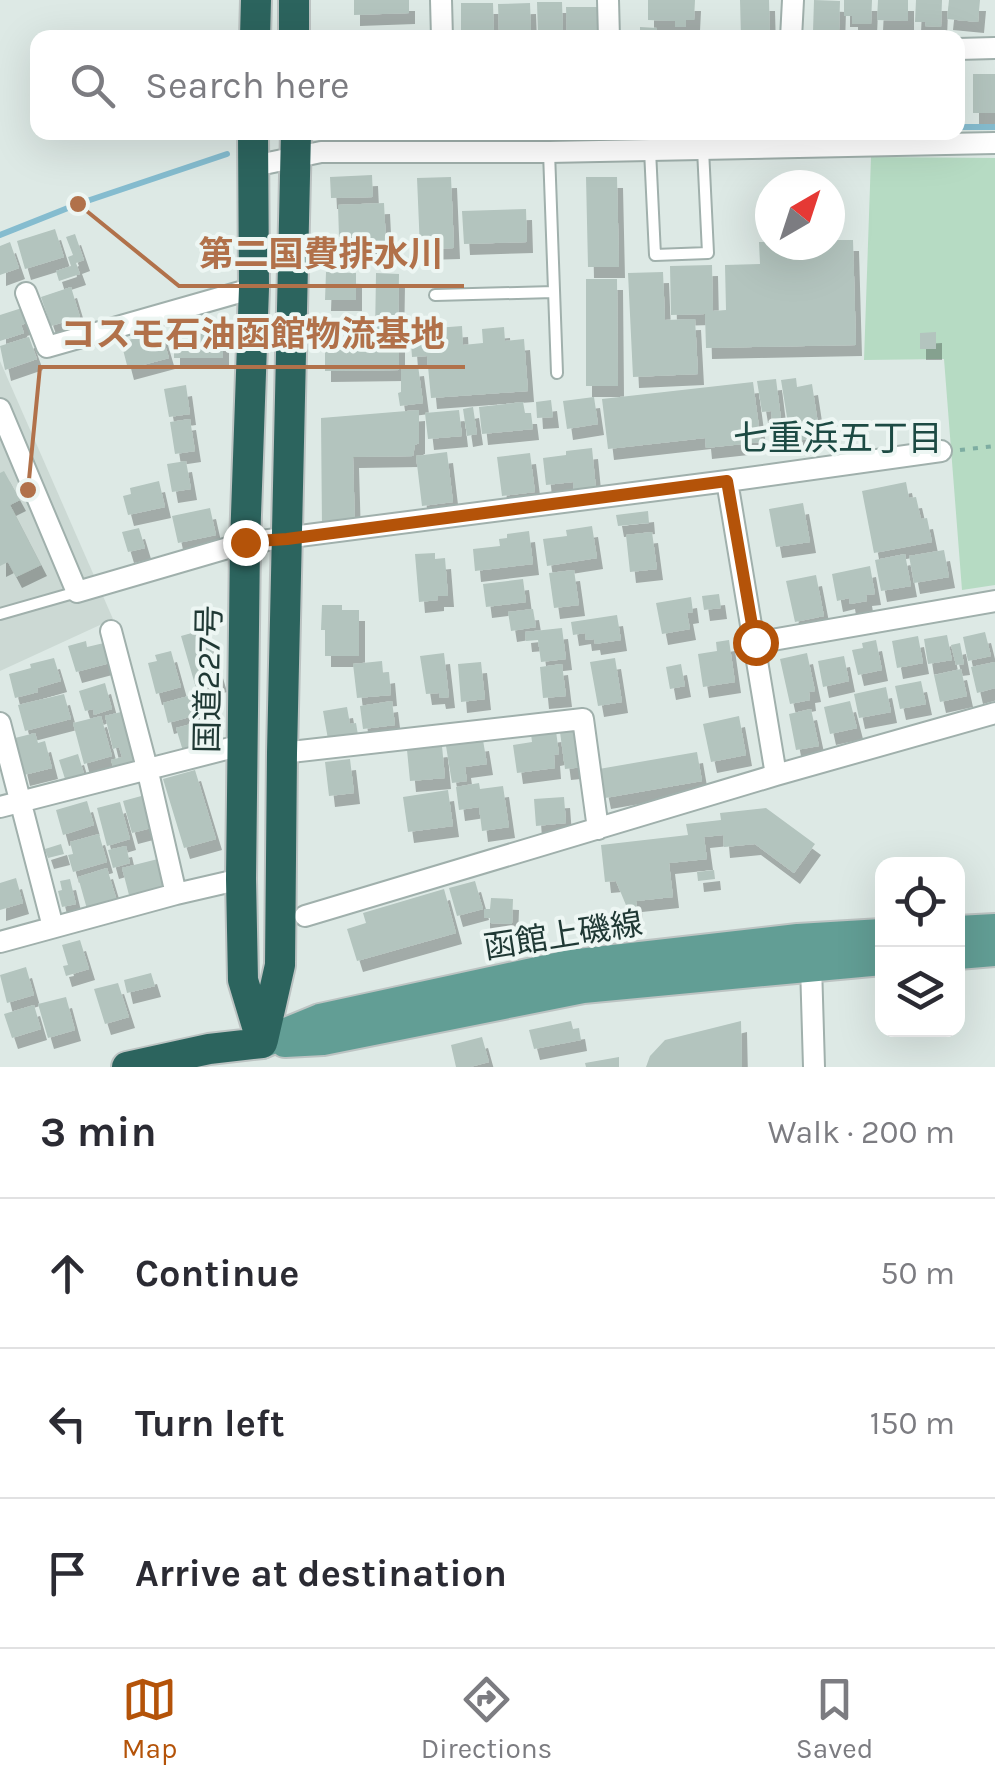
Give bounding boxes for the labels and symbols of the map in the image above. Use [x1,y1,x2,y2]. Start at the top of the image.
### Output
north arrow [755,170,845,260]
callout: 第二国費排水川 [179,221,464,286]
text: 第二国費排水川 [198,234,444,275]
callout: コスモ石油函館物流基地 [40,302,465,367]
text: コスモ石油函館物流基地 [60,314,446,355]
district label: 七重浜五丁目 [733,418,943,459]
route end [223,520,269,566]
street label: 国道227号 [189,605,228,753]
route start [733,620,779,666]
street label: 函館上磯線 [481,905,645,966]

